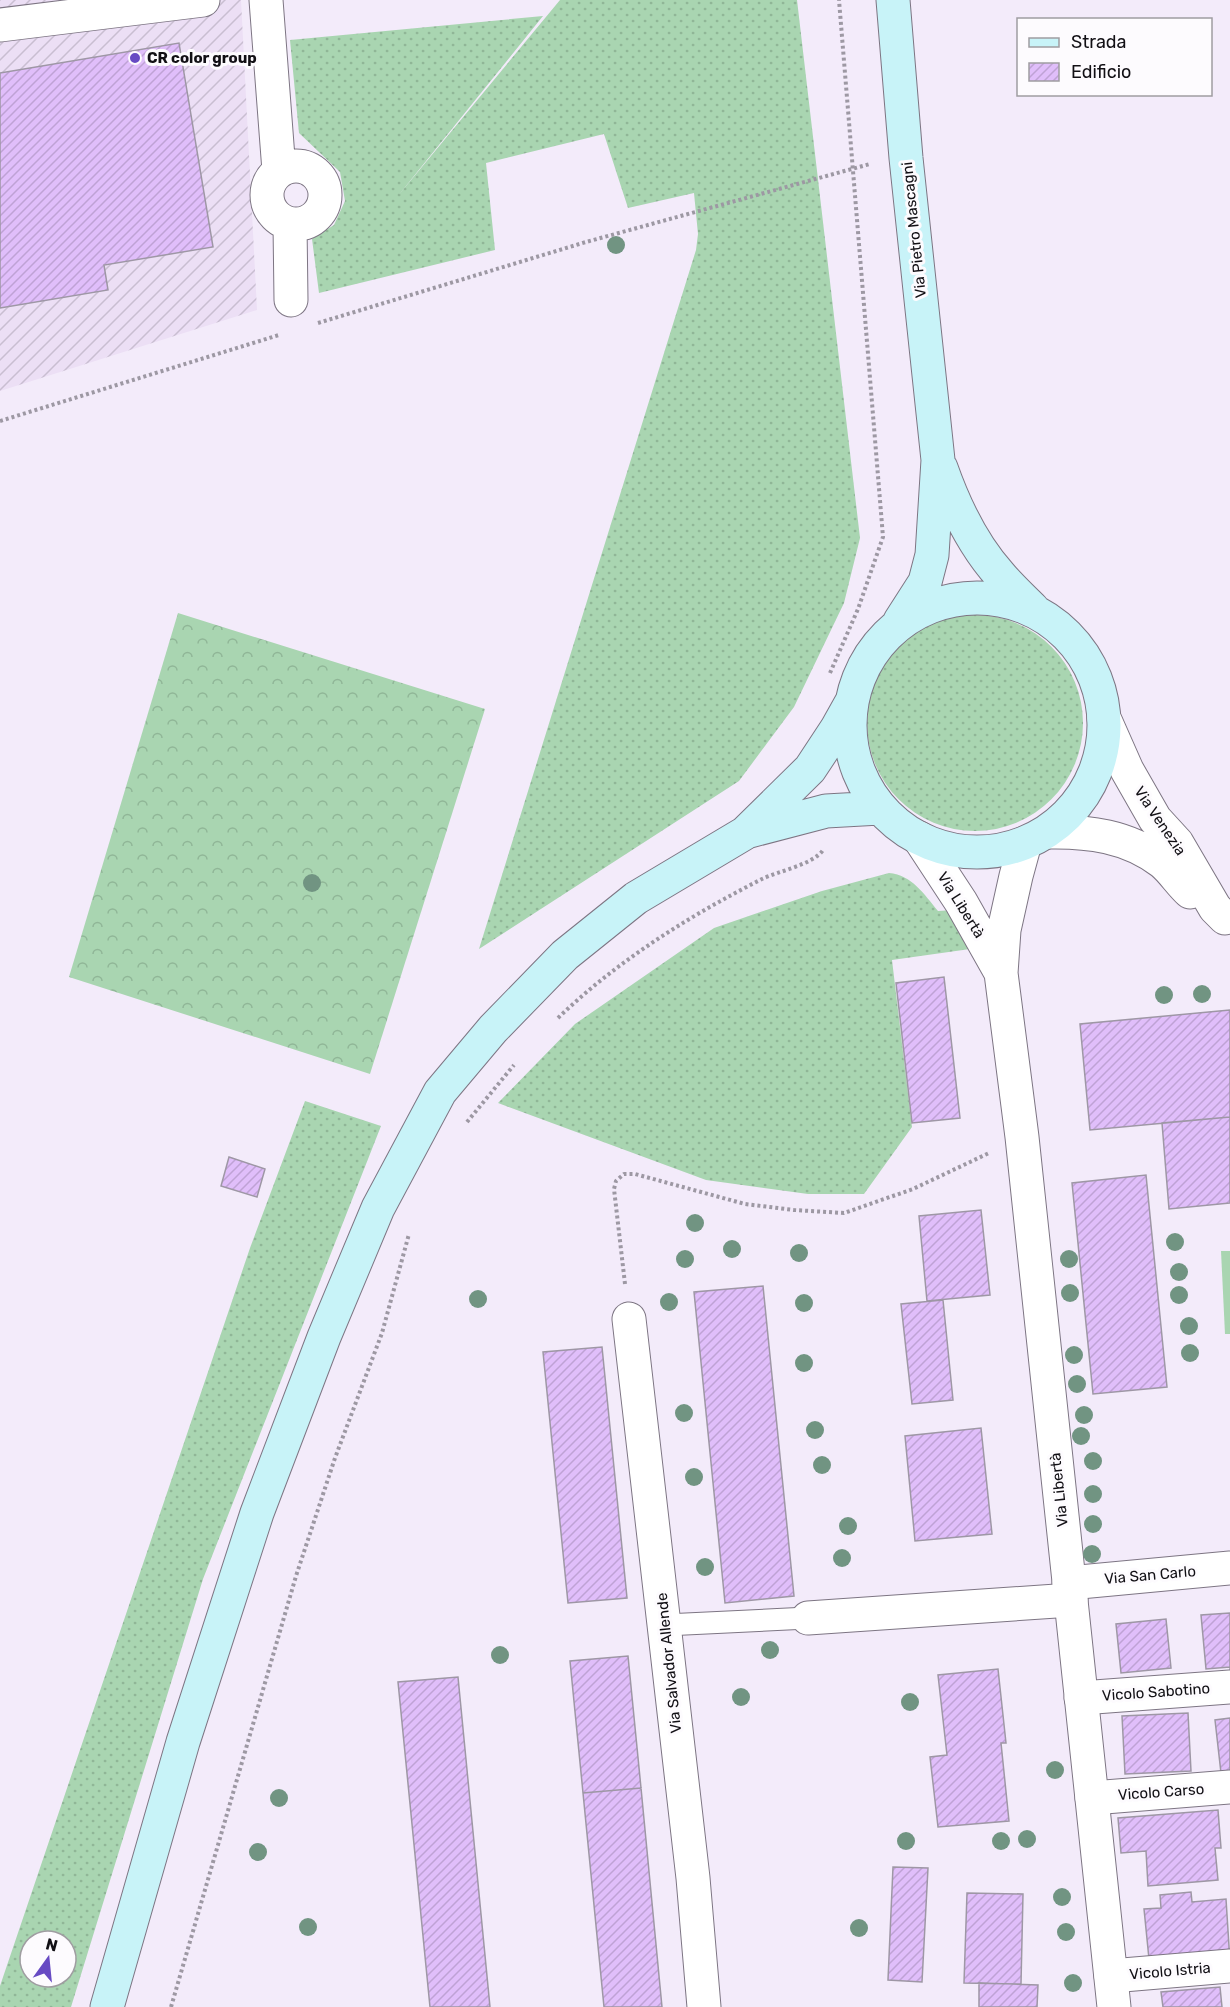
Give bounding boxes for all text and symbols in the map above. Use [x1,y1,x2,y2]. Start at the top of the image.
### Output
legend [1017,18,1212,96]
text: Strada [1071,31,1127,53]
place label: CR color group [147,49,257,67]
marker: CR color group [128,51,142,65]
text: Edificio [1071,61,1131,83]
street label: Via Pietro Mascagni [898,161,930,299]
street label: Via Venezia [1130,783,1190,859]
street label: Via Libertà [934,869,988,941]
street label: Via Libertà [1046,1452,1072,1528]
street label: Via San Carlo [1103,1562,1197,1588]
street label: Via Salvador Allende [653,1592,685,1734]
street label: Vicolo Sabotino [1101,1679,1211,1705]
street label: Vicolo Carso [1117,1780,1205,1804]
north arrow [18,1929,78,1989]
text: N [44,1934,60,1956]
street label: Vicolo Istria [1129,1958,1211,1984]

